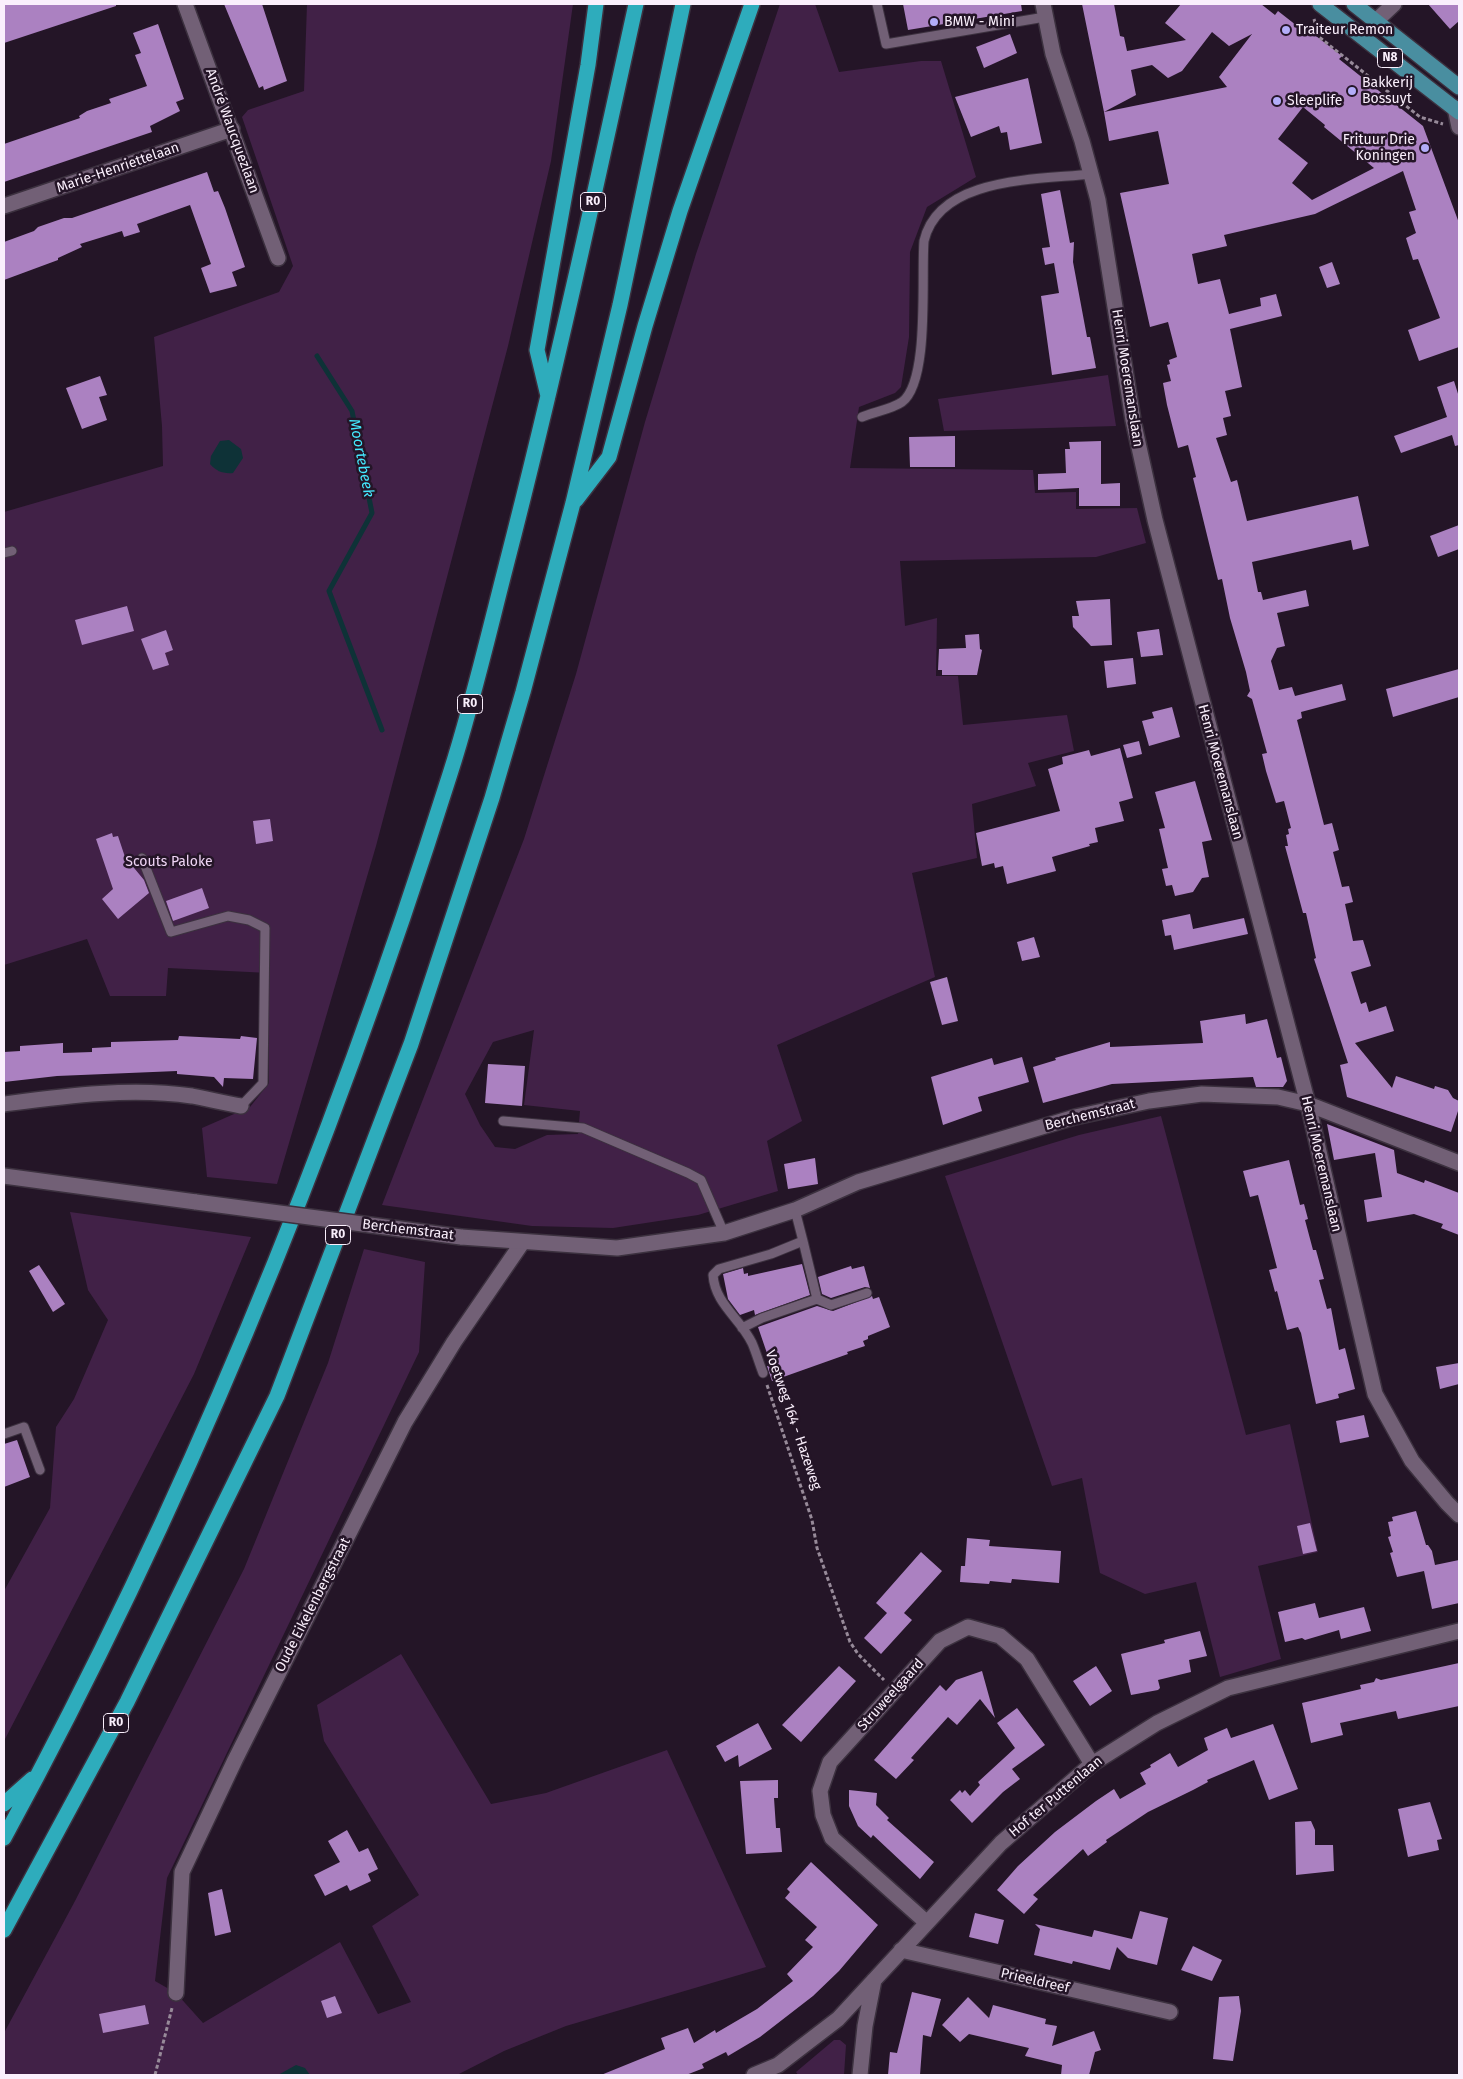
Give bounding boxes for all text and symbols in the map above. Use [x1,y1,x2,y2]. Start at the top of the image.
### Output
place label: BMW - Mini [944,14,1015,30]
marker: BMW - Mini [928,16,940,28]
place label: Traiteur Remon [1296,22,1393,38]
marker: Traiteur Remon [1280,24,1292,36]
road number: N8 [1378,48,1402,68]
street label: André Waucquezlaan [202,66,262,196]
place label: Bakkerij Bossuyt [1362,75,1413,108]
marker: Bakkerij Bossuyt [1346,85,1358,97]
place label: Sleeplife [1287,93,1342,109]
marker: Sleeplife [1271,95,1283,107]
place label: Frituur Drie Koningen [1343,132,1415,164]
street label: Marie-Henriettelaan [55,139,181,197]
marker: Frituur Drie Koningen [1419,142,1431,154]
road number: R0 [580,192,606,212]
street label: Henri Moeremanslaan [1108,308,1146,448]
water label: Moortebeek [345,417,377,499]
road number: R0 [458,694,482,714]
street label: Henri Moeremanslaan [1194,702,1246,842]
park label: Scouts Paloke [125,854,213,870]
street label: Henri Moeremanslaan [1297,1094,1345,1234]
street label: Berchemstraat [1043,1096,1137,1134]
street label: Berchemstraat [361,1216,455,1244]
road number: R0 [326,1226,350,1244]
street label: Voetweg 164 - Hazeweg [761,1348,825,1492]
street label: Oude Eikelenbergstraat [272,1535,354,1675]
street label: Struweelgaard [854,1656,928,1734]
road number: R0 [104,1714,128,1732]
street label: Hof ter Puttenlaan [1006,1753,1106,1841]
street label: Prieeldreef [999,1965,1071,1997]

